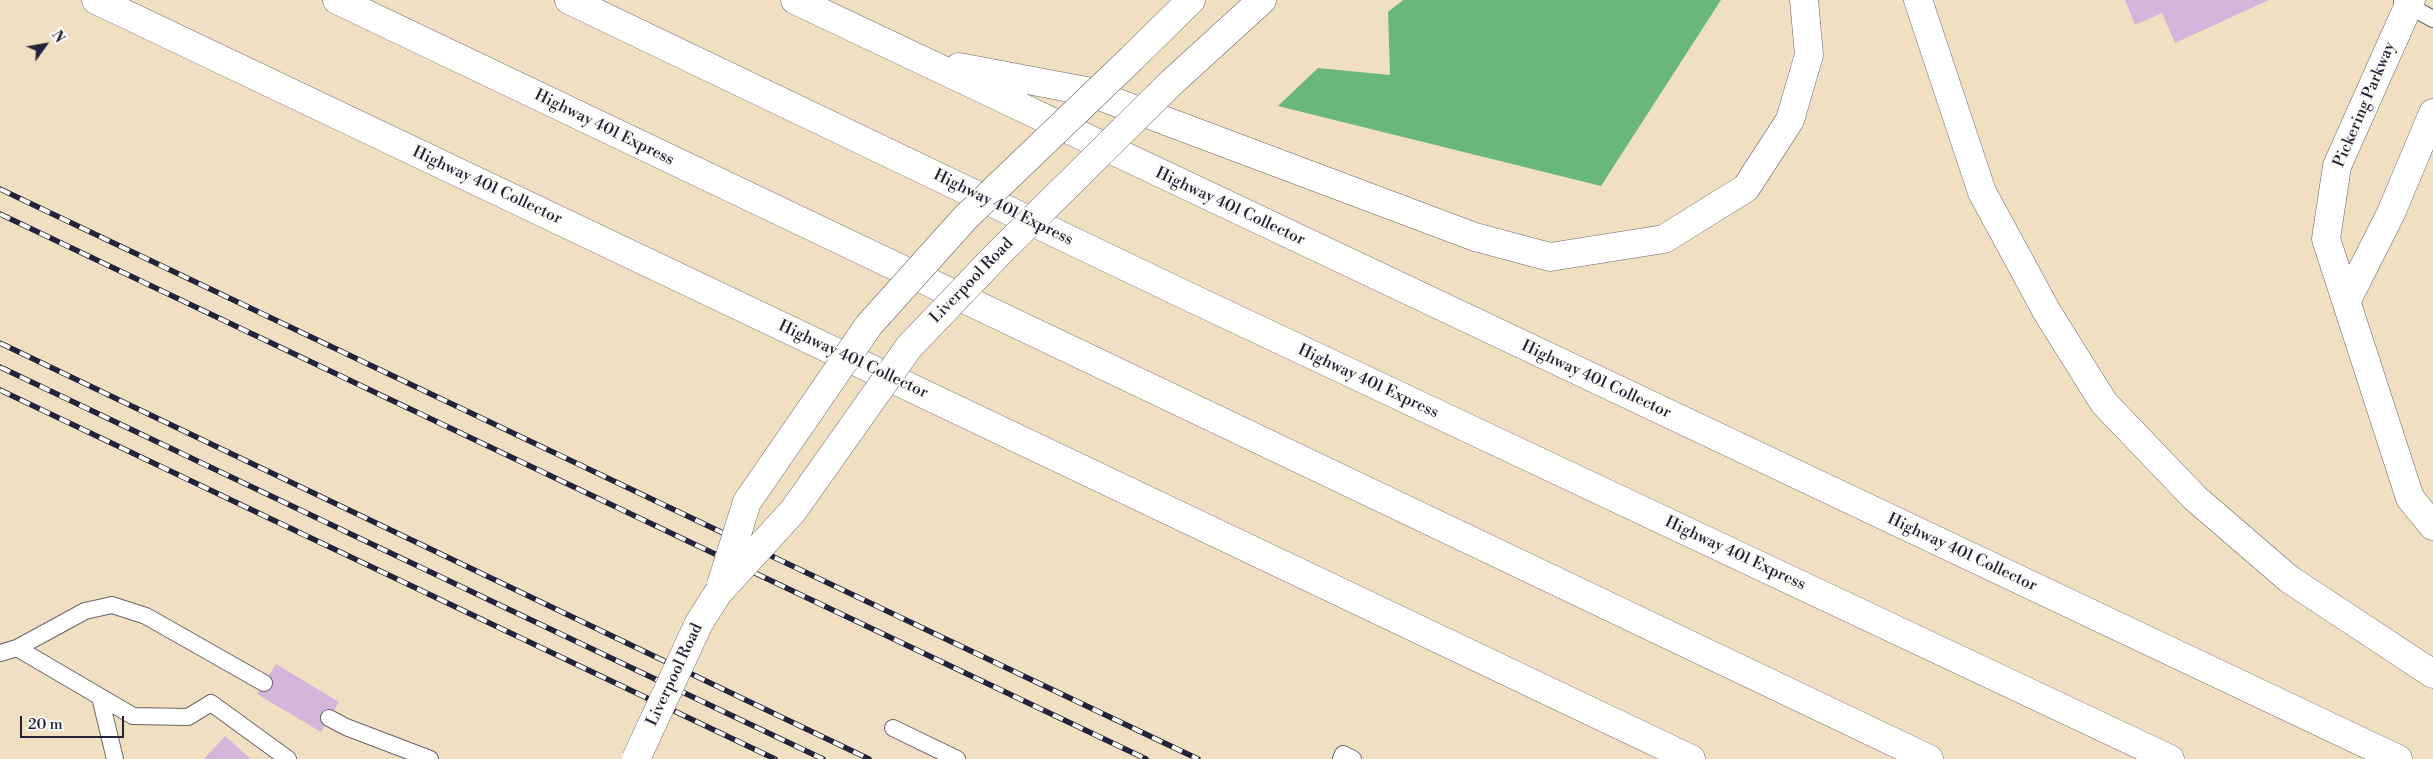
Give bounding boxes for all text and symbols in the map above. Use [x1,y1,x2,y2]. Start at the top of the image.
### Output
north arrow [20,20,70,70]
text: N [47,28,68,47]
street label: Pickering Parkway [2330,39,2400,171]
street label: Highway 401 Express [531,86,677,170]
street label: Highway 401 Collector [409,143,565,229]
street label: Highway 401 Collector [1152,164,1308,250]
street label: Highway 401 Express [930,166,1076,250]
street label: Liverpool Road [926,234,1018,328]
street label: Highway 401 Collector [775,317,931,403]
street label: Highway 401 Collector [1518,337,1674,423]
street label: Highway 401 Express [1295,341,1441,423]
street label: Highway 401 Collector [1884,510,2040,596]
street label: Highway 401 Express [1662,513,1808,595]
street label: Liverpool Road [643,620,707,730]
scale bar [22,706,126,738]
text: 20 m [28,715,63,734]

